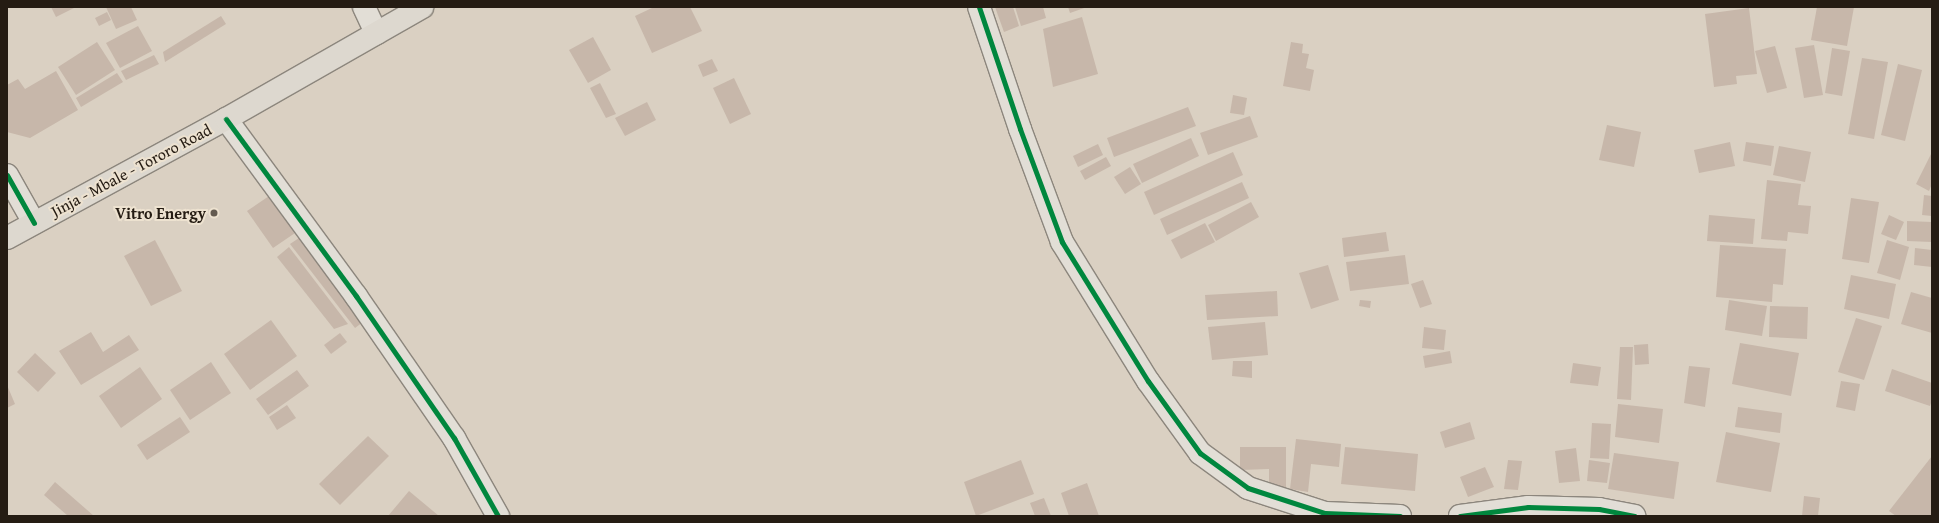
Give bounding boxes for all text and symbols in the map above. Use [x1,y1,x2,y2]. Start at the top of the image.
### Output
street label: Jinja - Mbale - Tororo Road [47,120,215,220]
place label: Vitro Energy [115,203,206,223]
marker: Vitro Energy [209,208,219,218]

